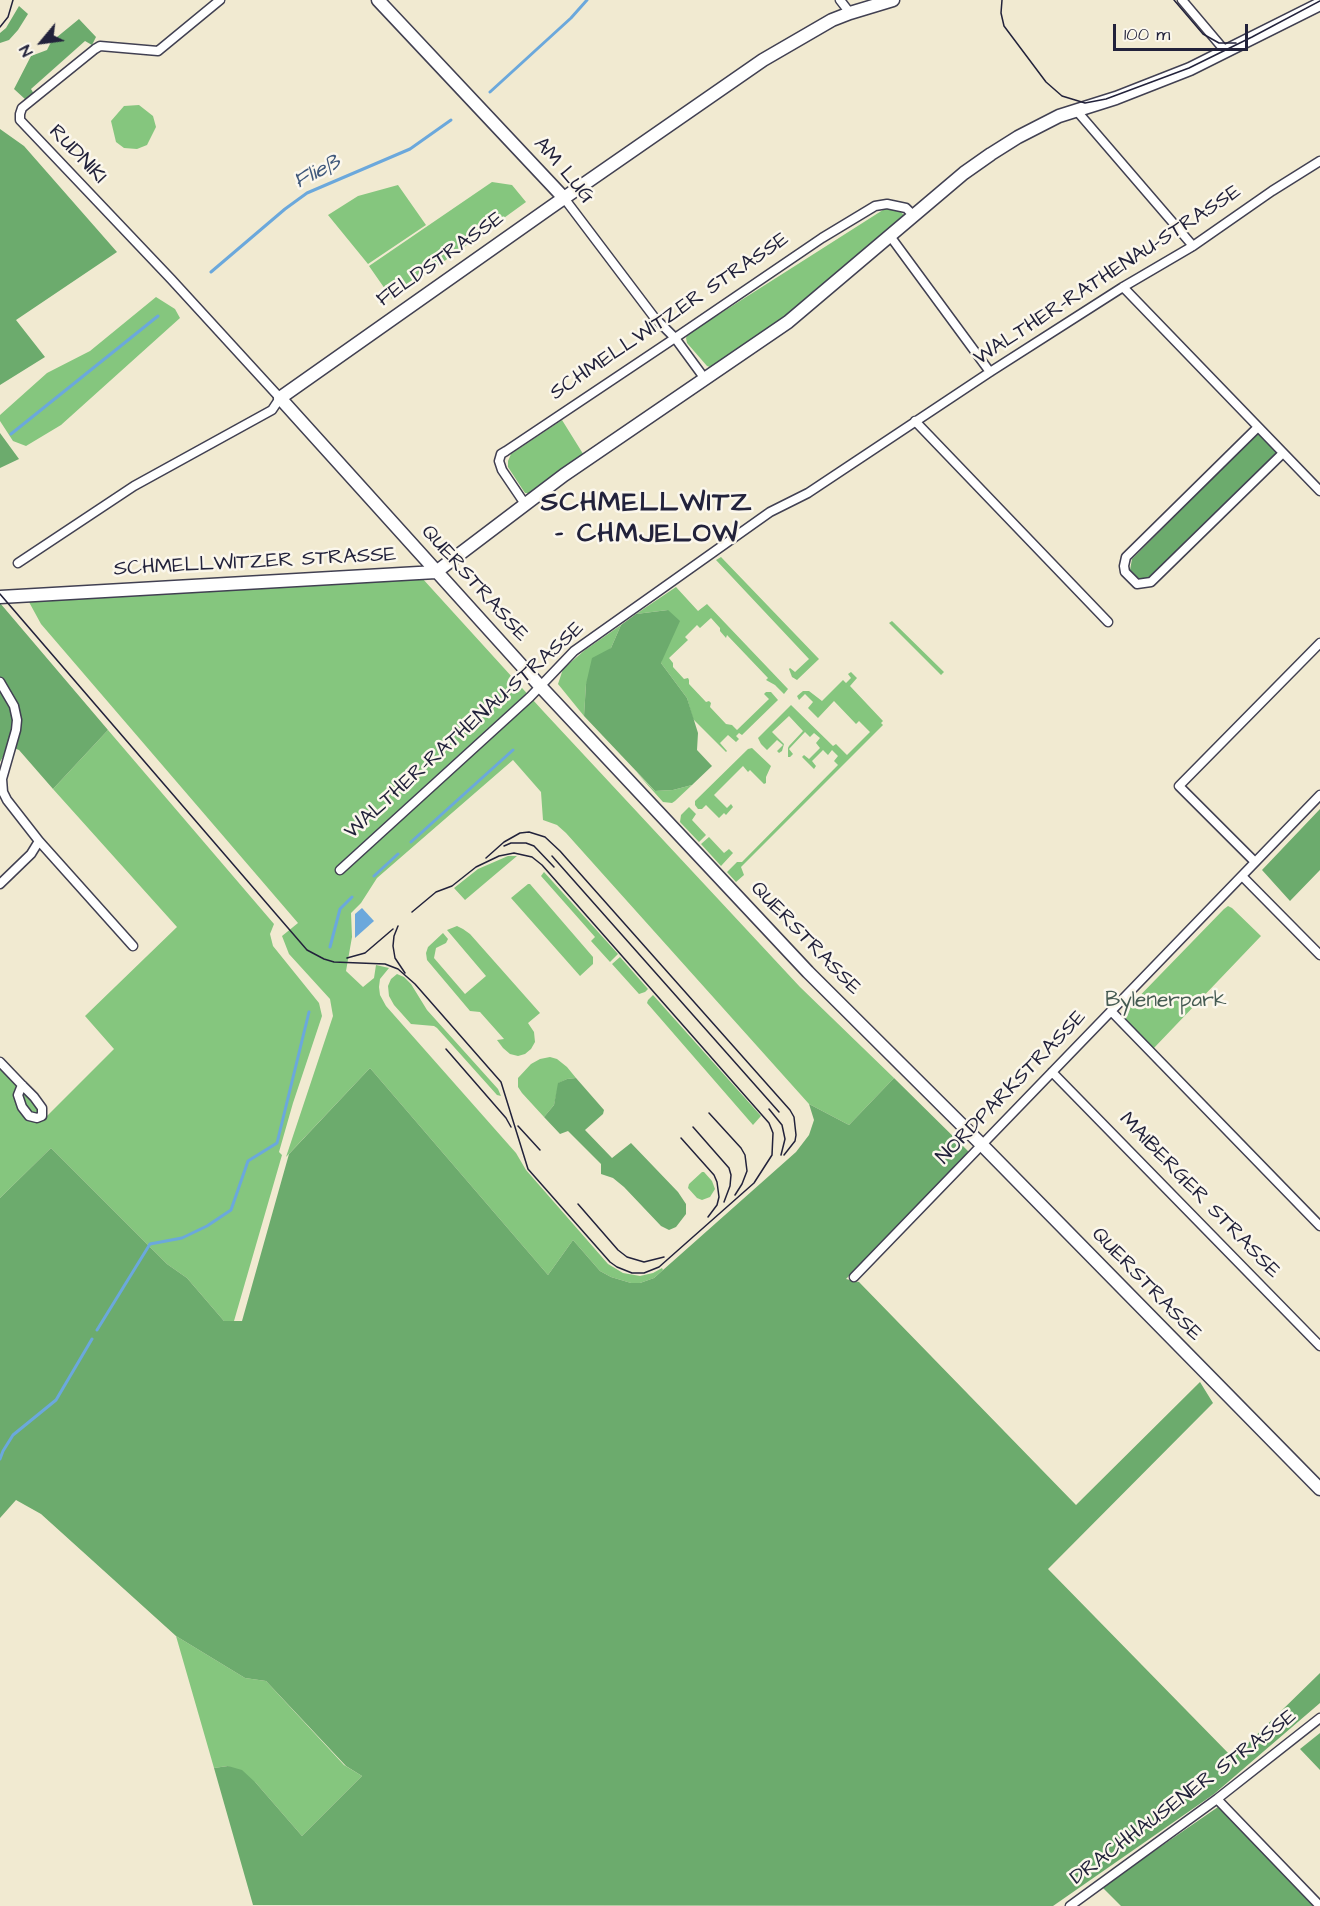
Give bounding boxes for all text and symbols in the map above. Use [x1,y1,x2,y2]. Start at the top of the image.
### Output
north arrow [12,12,72,72]
scale bar [1116,12,1251,50]
text: 100 m [1124,22,1170,47]
text: N [14,41,38,60]
street label: RUDNIKI [43,120,111,190]
street label: AM LUG [527,133,599,209]
water label: Fließ [290,150,346,196]
street label: WALTHER-RATHENAU-STRASSE [970,180,1246,372]
street label: FELDSTRASSE [373,207,509,313]
street label: SCHMELLWITZER STRASSE [546,228,794,406]
district label: SCHMELLWITZ - CHMJELOW [541,488,753,551]
street label: QUERSTRASSE [415,520,533,648]
street label: SCHMELLWITZER STRASSE [113,543,397,583]
street label: WALTHER-RATHENAU-STRASSE [340,617,590,845]
street label: QUERSTRASSE [744,877,866,1001]
park label: Bylenerpark [1105,989,1227,1015]
street label: NORDPARKSTRASSE [932,1006,1092,1170]
street label: MAIBERGER STRASSE [1113,1108,1285,1284]
street label: QUERSTRASSE [1085,1223,1207,1347]
street label: DRACHHAUSENER STRASSE [1066,1705,1302,1891]

